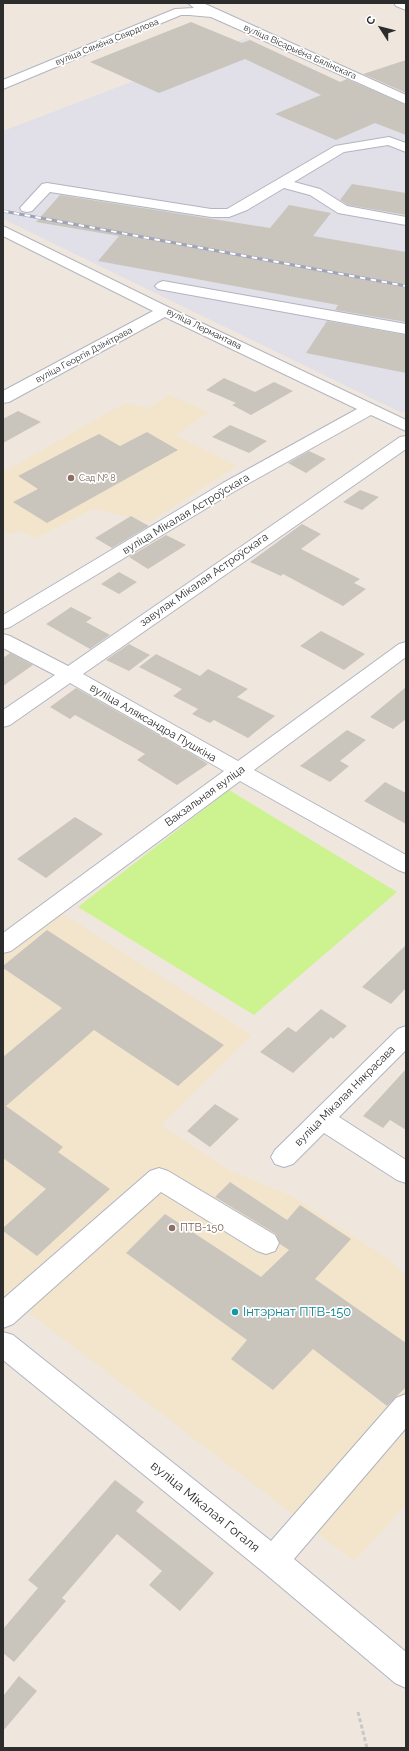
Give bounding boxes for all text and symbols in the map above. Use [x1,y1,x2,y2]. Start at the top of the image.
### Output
north arrow [361,8,401,48]
text: С [363,14,378,28]
street label: вуліца Сямёна Свярдлова [54,16,160,68]
street label: вуліца Вісарыёна Бялінскага [242,22,358,82]
street label: вуліца Лермантава [165,306,243,352]
street label: вуліца Георгія Дзімітрава [34,325,134,385]
street label: вуліца Мікалая Астроўскага [120,471,252,557]
marker: Сад № 8 [66,473,76,483]
place label: Сад № 8 [79,473,115,483]
street label: завулак Мікалая Астроўскага [137,530,271,630]
street label: вуліца Аляксандра Пушкіна [87,681,219,765]
street label: Вакзальная вуліца [162,763,248,829]
street label: вуліца Мікалая Някрасава [292,1043,398,1149]
place label: ПТВ-150 [180,1221,224,1235]
marker: ПТВ-150 [167,1223,177,1233]
place label: Інтэрнат ПТВ-150 [243,1304,351,1320]
marker: Інтэрнат ПТВ-150 [230,1307,240,1317]
street label: вуліца Мікалая Гогаля [147,1458,263,1556]

